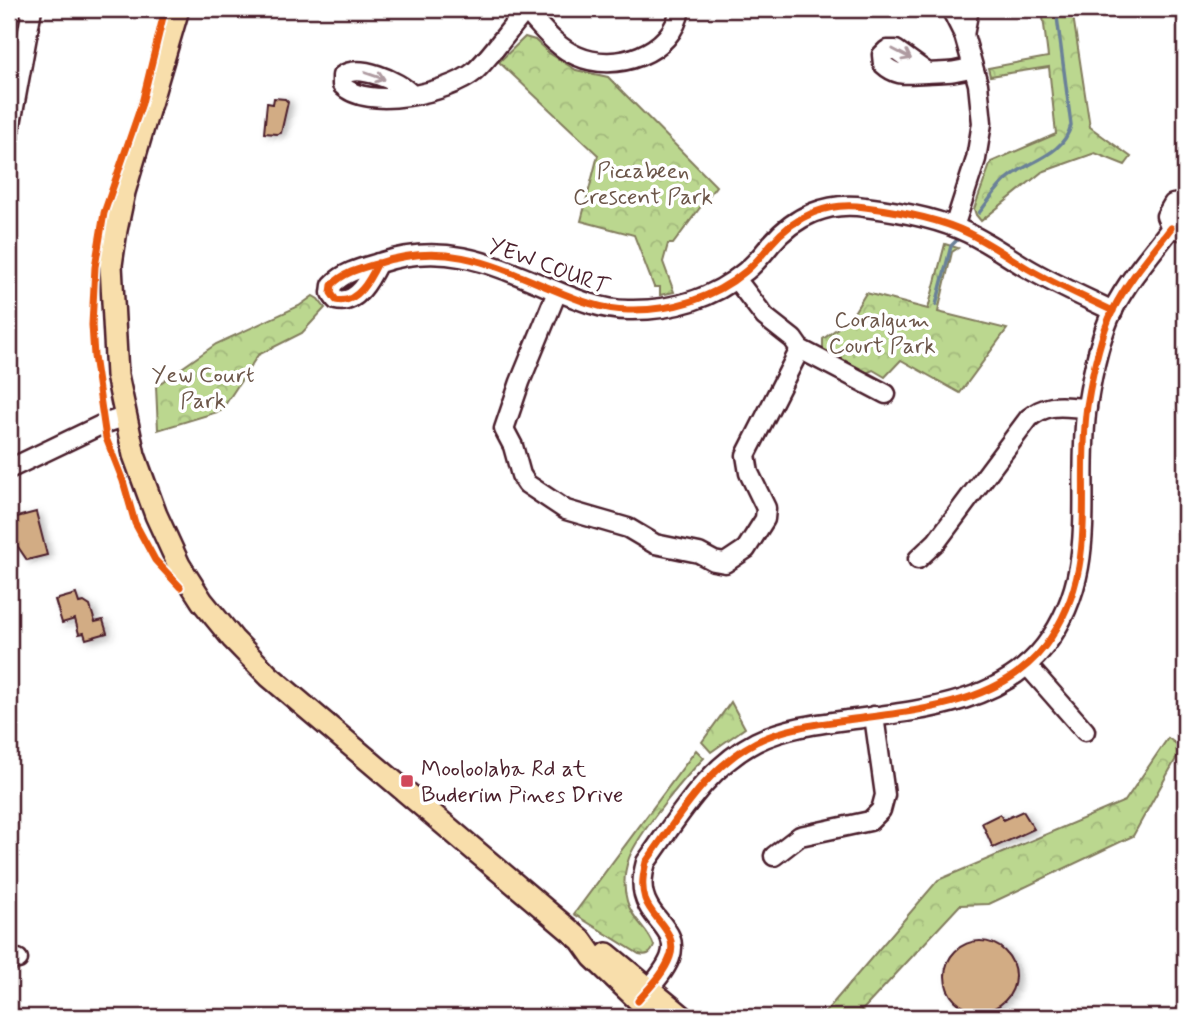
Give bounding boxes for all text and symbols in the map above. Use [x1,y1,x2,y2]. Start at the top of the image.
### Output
one-way arrow [891,48,911,62]
one-way arrow [363,70,385,83]
park label: Piccabeen Crescent Park [573,157,713,213]
street label: YEW COURT [484,231,614,303]
park label: Coralgum Court Park [828,306,936,362]
park label: Yew Court Park [151,361,255,417]
place label: Mooloolaba Rd at Buderim Pines Drive [421,755,623,811]
marker: Mooloolaba Rd at Buderim Pines Drive [399,773,415,789]

